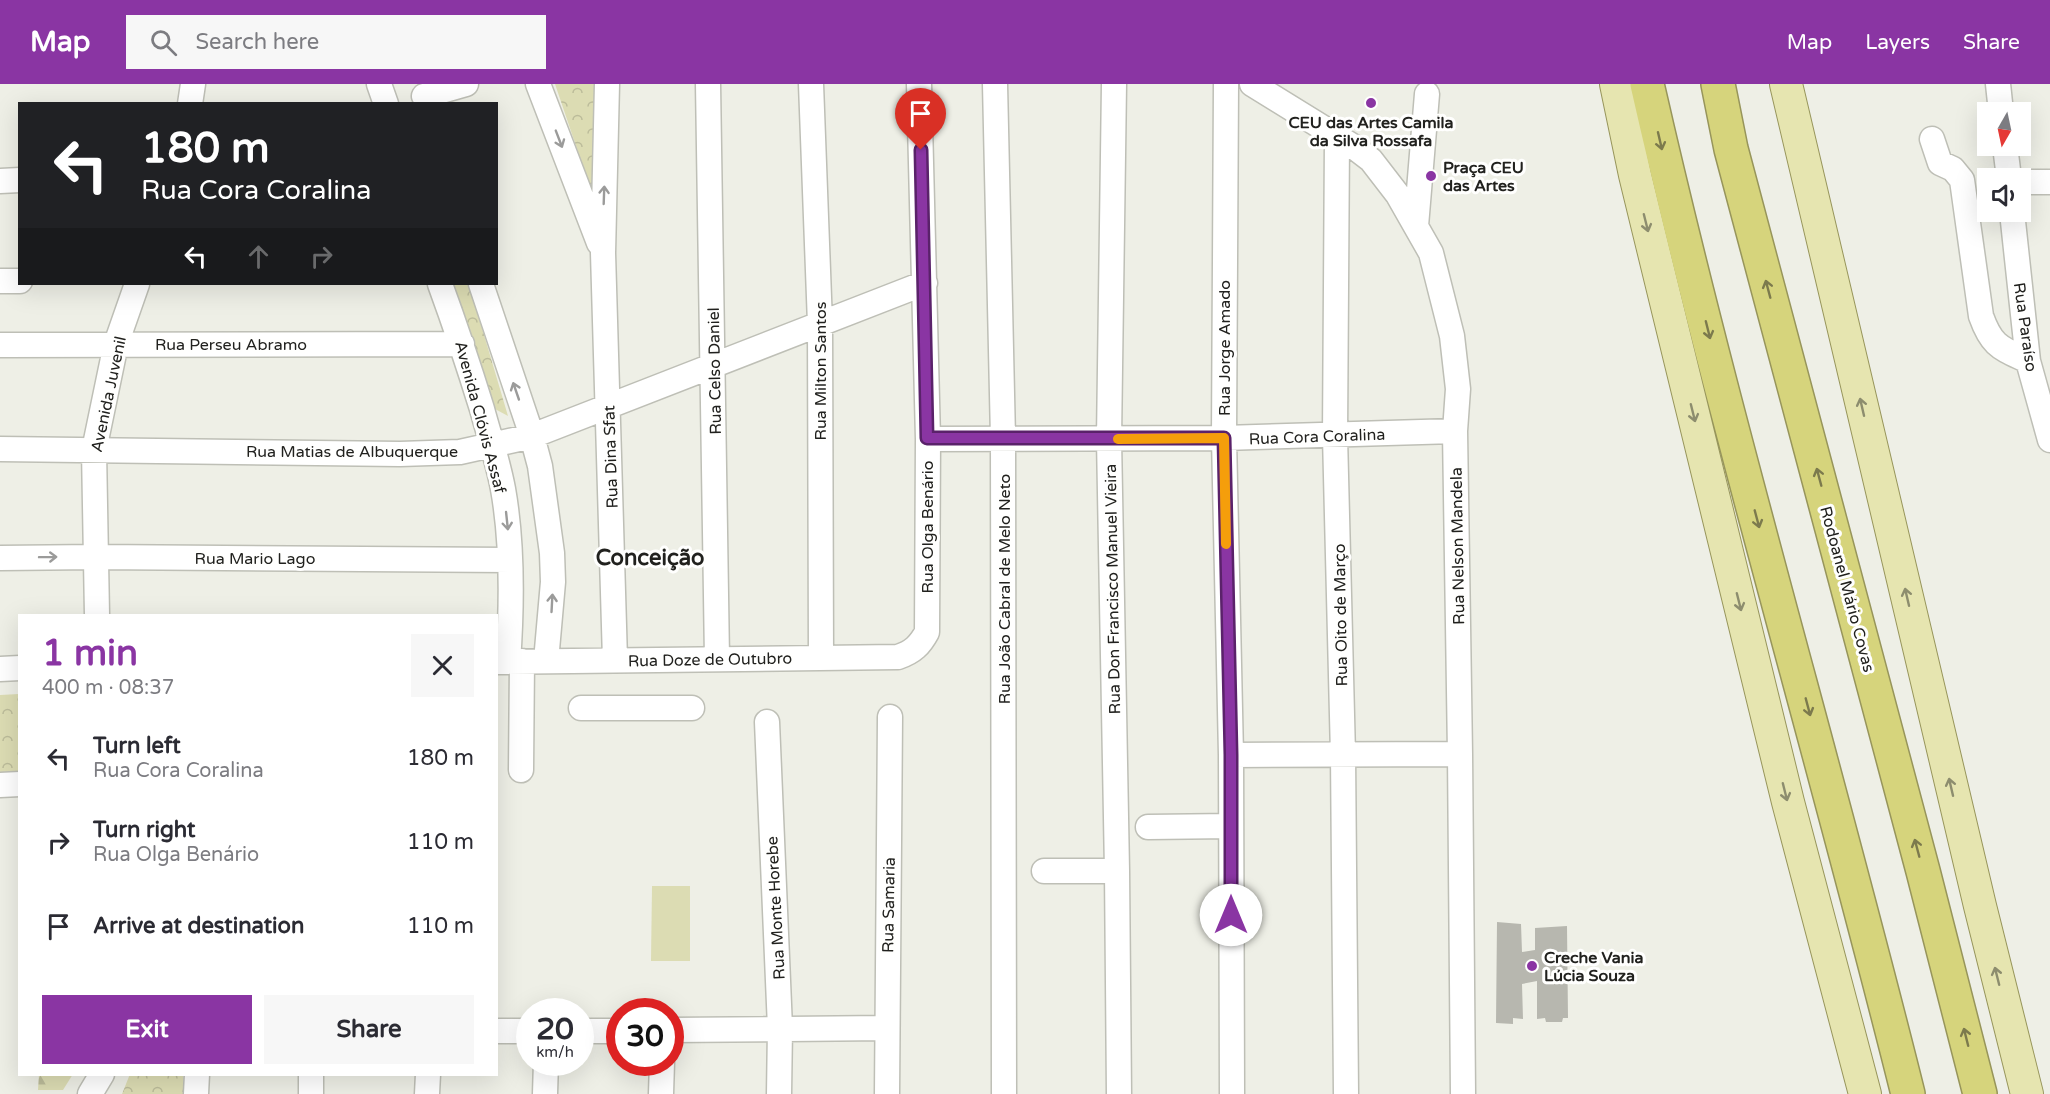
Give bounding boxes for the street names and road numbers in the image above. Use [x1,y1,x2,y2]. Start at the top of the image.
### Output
street label: Rua Jorge Amado [1215,280,1235,416]
street label: Rua Paraíso [2009,281,2041,373]
street label: Rua Milton Santos [811,302,831,441]
street label: Rua Celso Daniel [704,307,726,435]
street label: Avenida Juvenil [87,334,131,454]
street label: Rua Perseu Abramo [155,335,307,355]
street label: Avenida Clóvis Assaf [450,339,510,497]
street label: Rua Dina Sfat [599,405,623,509]
street label: Rua Cora Coralina [1248,425,1386,449]
street label: Rua Matias de Albuquerque [246,442,458,462]
street label: Rua Olga Benário [918,460,938,594]
street label: Rua Don Francisco Manuel Vieira [1101,464,1125,714]
street label: Rua Nelson Mandela [1447,467,1469,625]
street label: Rua João Cabral de Melo Neto [995,474,1015,704]
street label: Rodoanel Mário Covas [1815,504,1879,674]
street label: Rua Oito de Março [1330,543,1352,687]
street label: Rua Mario Lago [195,549,315,569]
street label: Rua Doze de Outubro [628,649,792,671]
street label: Rua Monte Horebe [762,836,790,980]
street label: Rua Samaria [878,857,900,953]

